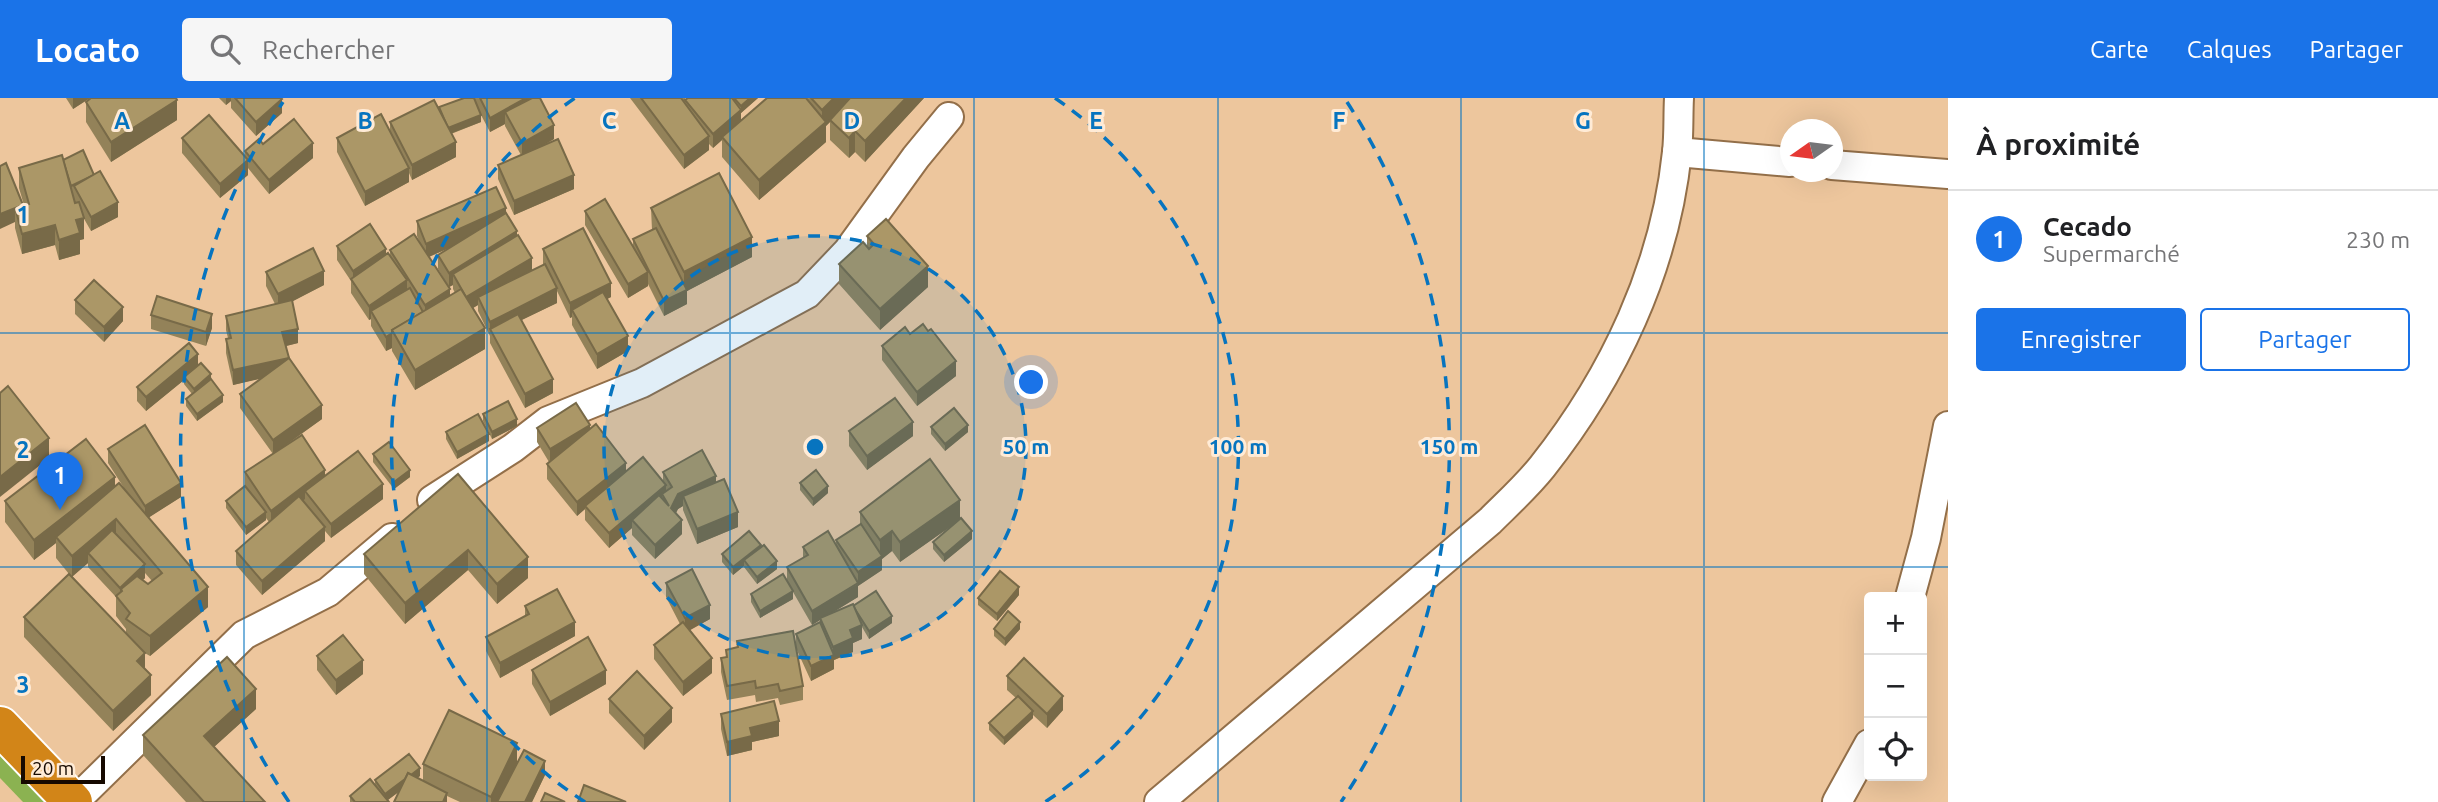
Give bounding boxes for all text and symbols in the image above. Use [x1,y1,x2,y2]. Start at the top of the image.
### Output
search box [182,18,672,81]
icon: search [206,30,244,68]
text: Locato [35,31,140,68]
text: Rechercher [262,35,395,64]
text: Carte [2090,36,2149,63]
text: Calques [2187,36,2272,63]
text: Partager [2310,36,2403,63]
text: A [114,108,130,133]
text: B [357,108,373,133]
text: C [602,108,617,133]
text: D [844,108,860,133]
text: E [1089,108,1103,133]
text: F [1333,108,1346,133]
text: G [1575,108,1591,133]
north arrow [1780,119,1843,182]
text: À proximité [1976,127,2140,161]
text: 1 [17,202,29,227]
text: Cecado [2043,212,2132,241]
text: 1 [1993,227,2005,252]
text: 230 m [2346,227,2410,252]
text: Supermarché [2043,241,2180,266]
button: Enregistrer [1976,308,2186,371]
button: Partager [2200,308,2410,371]
your location [1014,365,1048,399]
text: 50 m [1003,434,1049,458]
text: 100 m [1209,434,1267,458]
text: 150 m [1420,434,1478,458]
centre of rings [803,435,827,459]
text: 2 [17,437,29,462]
pin: 1 [37,452,83,510]
map controls [1864,592,1927,781]
button: + [1864,592,1927,655]
button: − [1864,655,1927,718]
text: 3 [17,672,29,697]
button: locate [1864,718,1927,781]
scale bar [21,753,105,785]
text: 20 m [32,757,74,779]

